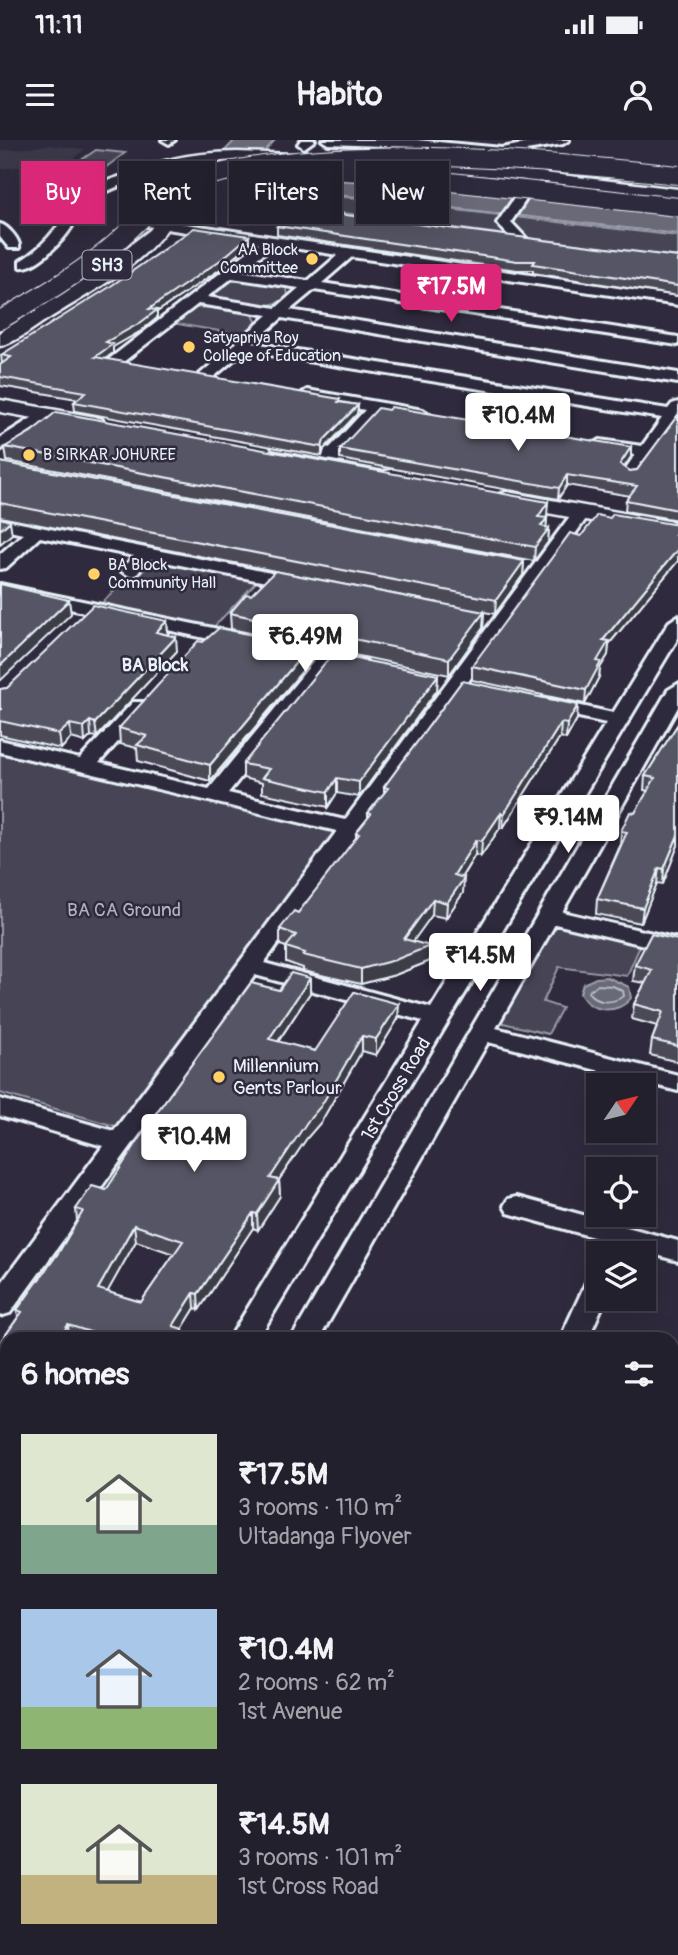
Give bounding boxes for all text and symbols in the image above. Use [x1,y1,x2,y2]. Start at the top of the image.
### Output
text: 11:11 [35,9,83,41]
text: Habito [296,75,382,115]
icon: menu [21,76,59,114]
icon: person [619,76,657,114]
chip: Buy [21,161,105,224]
chip: Rent [119,161,215,224]
chip: Filters [229,161,342,224]
chip: New [356,161,449,224]
place label: AA Block Committee [220,240,298,278]
road number: SH3 [82,250,132,280]
marker: AA Block Committee [304,251,320,267]
pin: ₹17.5M [394,264,508,324]
text: ₹17.5M [416,272,486,301]
place label: Satyapriya Roy College of Education [203,328,341,366]
marker: Satyapriya Roy College of Education [181,339,197,355]
pin: ₹10.4M [461,394,575,453]
text: ₹10.4M [481,401,555,430]
place label: B SIRKAR JOHUREE [43,445,176,465]
marker: B SIRKAR JOHUREE [21,447,37,463]
place label: BA Block Community Hall [108,555,216,593]
marker: BA Block Community Hall [86,566,102,582]
pin: ₹6.49M [248,615,362,674]
text: ₹6.49M [268,622,342,651]
district label: BA Block [122,654,189,677]
pin: ₹9.14M [511,796,625,855]
text: ₹9.14M [533,803,603,832]
park label: BA CA Ground [67,898,181,922]
pin: ₹14.5M [423,934,537,993]
text: ₹14.5M [445,941,515,970]
street label: 1st Cross Road [356,1033,436,1145]
place label: Millennium Gents Parlour [233,1054,342,1100]
marker: Millennium Gents Parlour [211,1069,227,1085]
north arrow [586,1073,656,1143]
map controls [586,1073,656,1311]
pin: ₹10.4M [137,1114,251,1174]
text: ₹10.4M [157,1122,231,1151]
button: locate [586,1157,656,1227]
button: layers [586,1241,656,1311]
icon: filters [620,1355,658,1393]
text: 6 homes [21,1356,129,1393]
text: ₹17.5M [238,1456,328,1493]
icon: home [77,1462,161,1546]
text: 3 rooms · 110 m² [238,1493,402,1522]
text: Ultadanga Flyover [238,1522,412,1551]
text: ₹10.4M [238,1631,334,1668]
icon: home [77,1637,161,1721]
text: 2 rooms · 62 m² [238,1668,395,1697]
text: 1st Avenue [238,1697,342,1726]
text: ₹14.5M [238,1806,330,1843]
icon: home [77,1812,161,1896]
text: 3 rooms · 101 m² [238,1843,402,1872]
text: 1st Cross Road [238,1872,379,1901]

